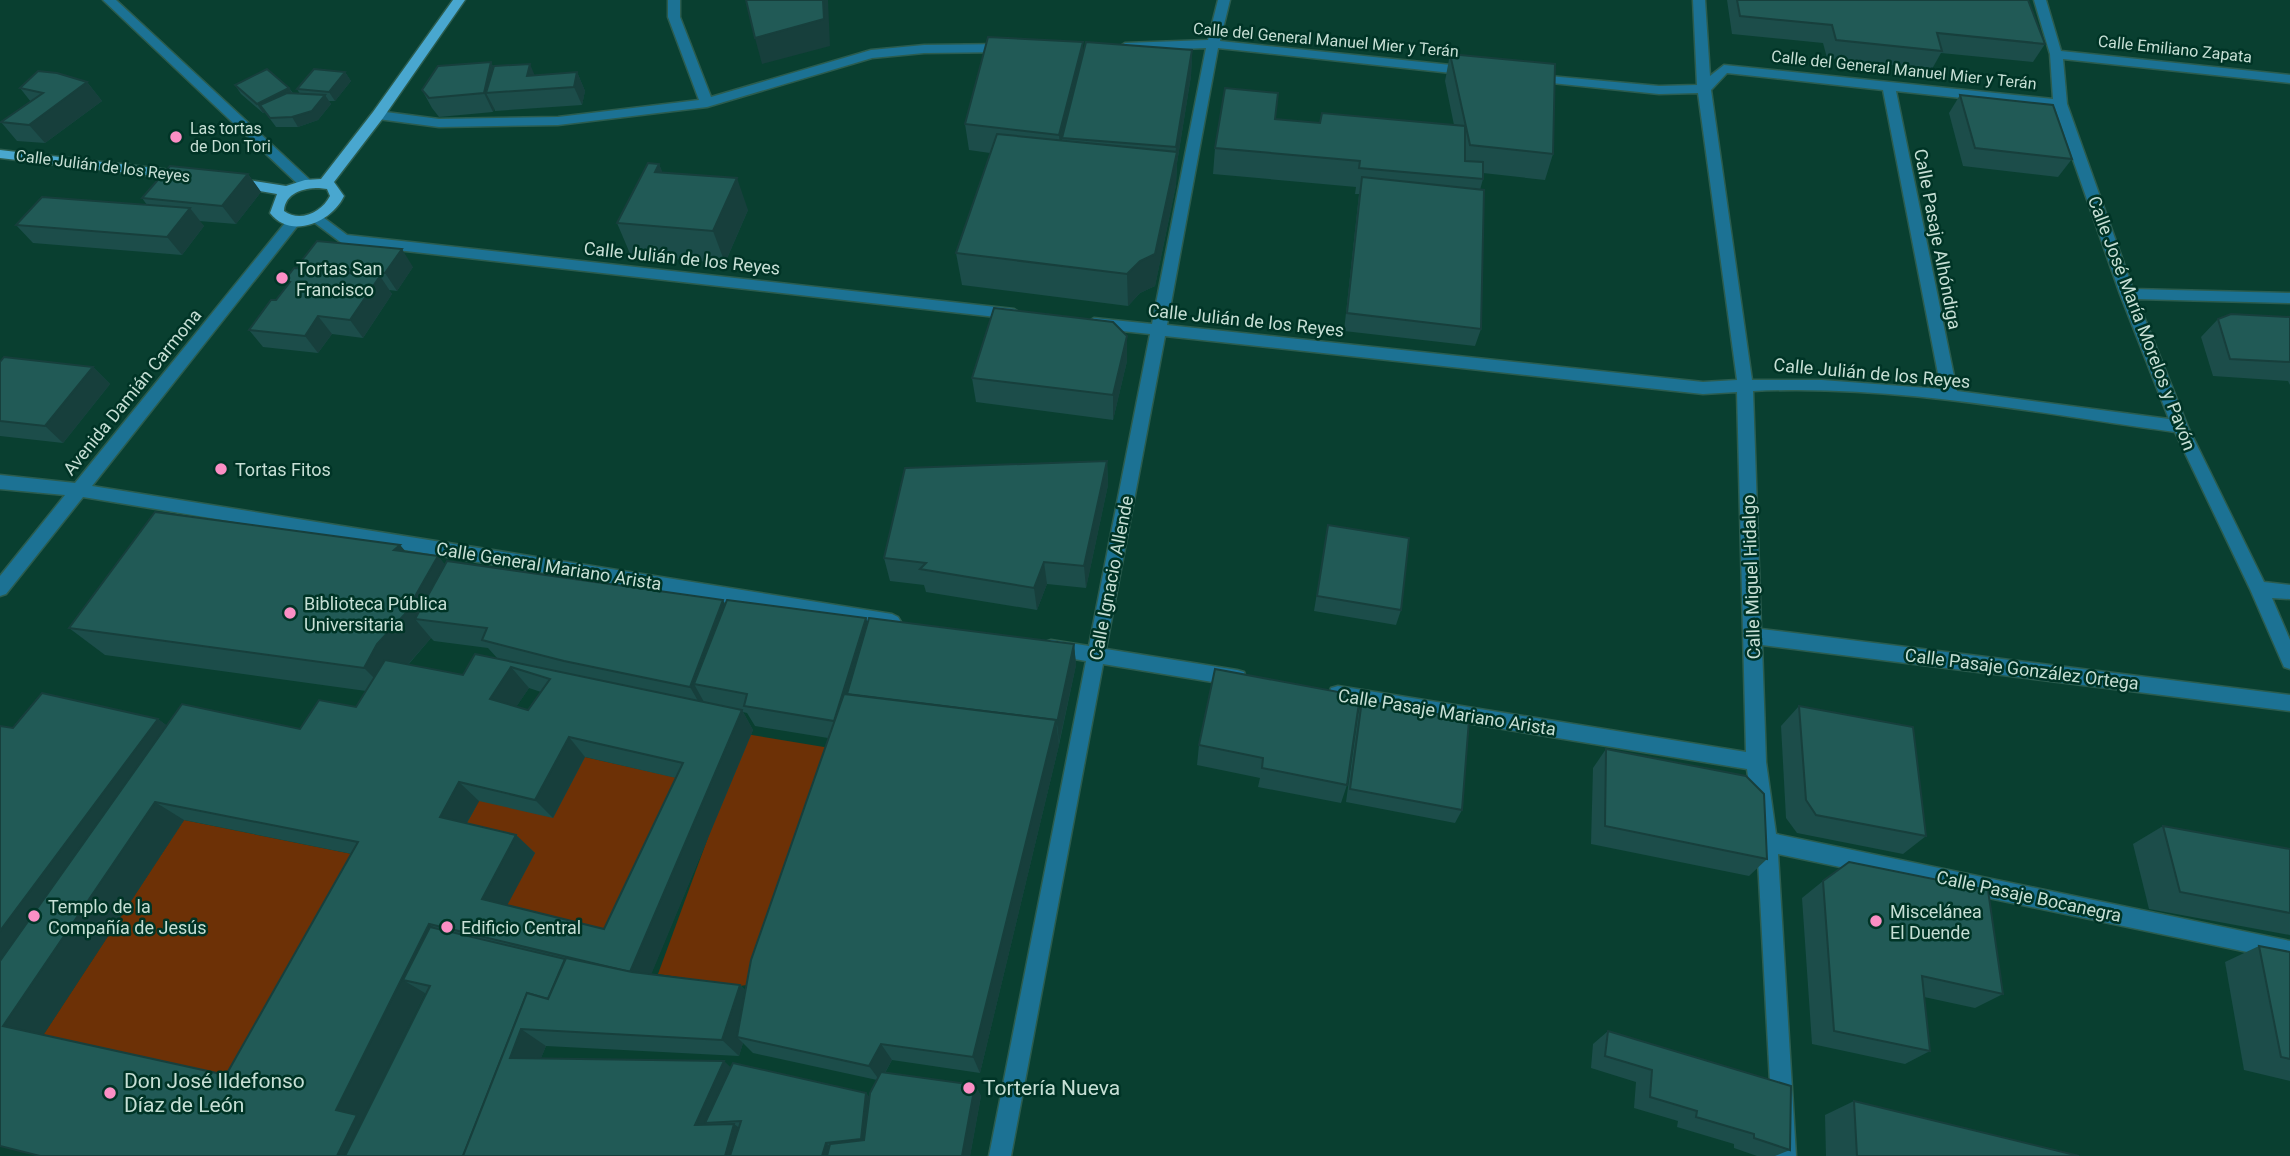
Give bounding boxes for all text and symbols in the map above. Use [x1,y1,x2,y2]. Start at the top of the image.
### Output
street label: Calle del General Manuel Mier y Terán [1192,19,1460,61]
street label: Calle Emiliano Zapata [2097,31,2253,67]
street label: Calle del General Manuel Mier y Terán [1770,47,2038,93]
place label: Las tortas de Don Tori [190,119,271,156]
marker: Las tortas de Don Tori [168,129,184,145]
street label: Calle Julián de los Reyes [15,146,191,186]
street label: Calle Pasaje Alhóndiga [1910,147,1966,331]
street label: Calle José María Morelos y Pavón [2084,193,2200,453]
street label: Calle Julián de los Reyes [583,237,781,279]
place label: Tortas San Francisco [296,258,383,300]
marker: Tortas San Francisco [274,270,290,286]
street label: Calle Julián de los Reyes [1147,299,1345,341]
street label: Avenida Damián Carmona [59,305,205,479]
street label: Calle Julián de los Reyes [1773,354,1971,392]
place label: Tortas Fitos [235,459,331,480]
marker: Tortas Fitos [213,461,229,477]
street label: Calle Ignacio Allende [1085,494,1137,662]
street label: Calle Miguel Hidalgo [1738,494,1764,660]
street label: Calle General Mariano Arista [435,538,663,594]
place label: Biblioteca Pública Universitaria [304,593,447,635]
marker: Biblioteca Pública Universitaria [282,605,298,621]
street label: Calle Pasaje González Ortega [1904,644,2140,694]
street label: Calle Pasaje Mariano Arista [1337,684,1557,740]
street label: Calle Pasaje Bocanegra [1935,866,2123,926]
place label: Templo de la Compañía de Jesús [48,896,206,938]
place label: Miscelánea El Duende [1890,901,1982,943]
marker: Templo de la Compañía de Jesús [26,908,42,924]
marker: Miscelánea El Duende [1868,913,1884,929]
place label: Edificio Central [461,917,581,938]
marker: Edificio Central [439,919,455,935]
place label: Don José Ildefonso Díaz de León [124,1069,305,1117]
place label: Tortería Nueva [983,1076,1120,1100]
marker: Tortería Nueva [961,1080,977,1096]
marker: Don José Ildefonso Díaz de León [102,1085,118,1101]

